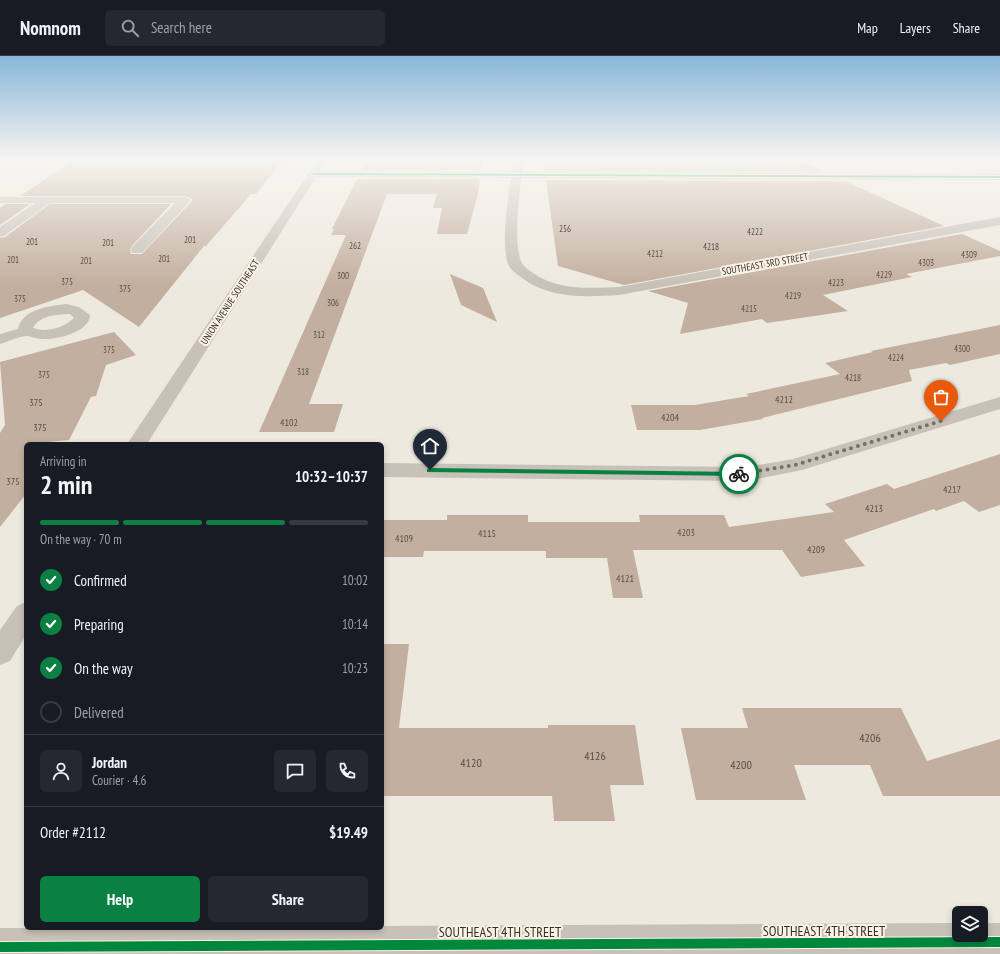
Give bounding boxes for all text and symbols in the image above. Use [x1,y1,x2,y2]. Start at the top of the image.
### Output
search box [105,10,385,46]
text: Nomnom [20,16,81,40]
icon: search [119,17,141,39]
text: Search here [151,18,212,37]
text: Map [857,19,878,37]
text: Layers [900,19,931,37]
text: Share [953,19,980,37]
house number: 256 [559,223,571,234]
house number: 4222 [747,226,763,237]
house number: 201 [184,234,196,245]
house number: 201 [26,236,38,247]
house number: 201 [102,237,114,248]
house number: 262 [349,240,361,251]
house number: 4218 [703,241,719,252]
house number: 4212 [647,248,663,259]
house number: 4309 [961,249,977,260]
street label: SOUTHEAST 3RD STREET [721,250,810,278]
house number: 201 [158,253,170,264]
house number: 201 [7,254,19,265]
house number: 201 [80,255,92,266]
street label: UNION AVENUE SOUTHEAST [198,257,263,347]
house number: 4303 [918,257,934,268]
house number: 4229 [876,269,892,280]
house number: 300 [337,270,349,281]
house number: 375 [61,276,73,287]
house number: 4223 [828,277,844,288]
house number: 375 [119,283,131,294]
house number: 4219 [785,290,801,301]
house number: 375 [14,293,26,304]
house number: 306 [327,297,339,308]
house number: 4215 [741,303,757,314]
house number: 312 [313,329,325,340]
house number: 4300 [954,343,970,354]
house number: 375 [103,344,115,355]
house number: 4224 [888,352,904,363]
house number: 318 [297,366,309,377]
house number: 375 [38,369,50,380]
house number: 4218 [845,372,861,383]
pin [924,380,958,421]
icon: bag [930,386,952,408]
house number: 4212 [775,393,793,406]
house number: 375 [29,396,43,409]
house number: 4204 [661,411,680,424]
house number: 4102 [280,416,298,429]
house number: 375 [33,421,47,434]
pin [413,429,447,470]
icon: home [419,435,441,457]
text: Arriving in [40,453,87,470]
courier [719,454,759,494]
icon: bike [728,463,750,485]
text: 10:32–10:37 [295,467,368,486]
text: 2 min [40,468,93,501]
house number: 375 [6,475,20,488]
house number: 4217 [943,483,961,496]
house number: 4213 [865,502,883,515]
house number: 4203 [677,526,695,539]
house number: 4115 [478,527,496,540]
text: On the way · 70 m [40,531,122,548]
house number: 4109 [395,532,413,545]
house number: 4209 [807,543,825,556]
icon: check [40,569,62,591]
text: Confirmed [74,571,127,590]
text: 10:02 [342,572,368,589]
house number: 4121 [616,572,634,585]
icon: check [40,613,62,635]
text: Preparing [74,615,124,634]
text: 10:14 [342,616,368,633]
icon: check [40,657,62,679]
text: On the way [74,659,133,678]
text: 10:23 [342,660,368,677]
text: Delivered [74,703,124,722]
house number: 4206 [859,730,881,745]
house number: 4126 [584,748,606,763]
button: person [40,750,82,792]
button: chat [274,750,316,792]
button: phone [326,750,368,792]
text: Jordan [92,753,127,772]
house number: 4120 [460,755,482,770]
house number: 4200 [730,757,752,772]
text: Courier · 4.6 [92,772,146,789]
text: Order #2112 [40,823,106,842]
text: $19.49 [329,823,368,842]
button: Help [40,876,200,922]
button: Share [208,876,368,922]
map controls [952,906,988,942]
button: layers [952,906,988,942]
street label: SOUTHEAST 4TH STREET [763,922,886,940]
street label: SOUTHEAST 4TH STREET [439,923,562,941]

